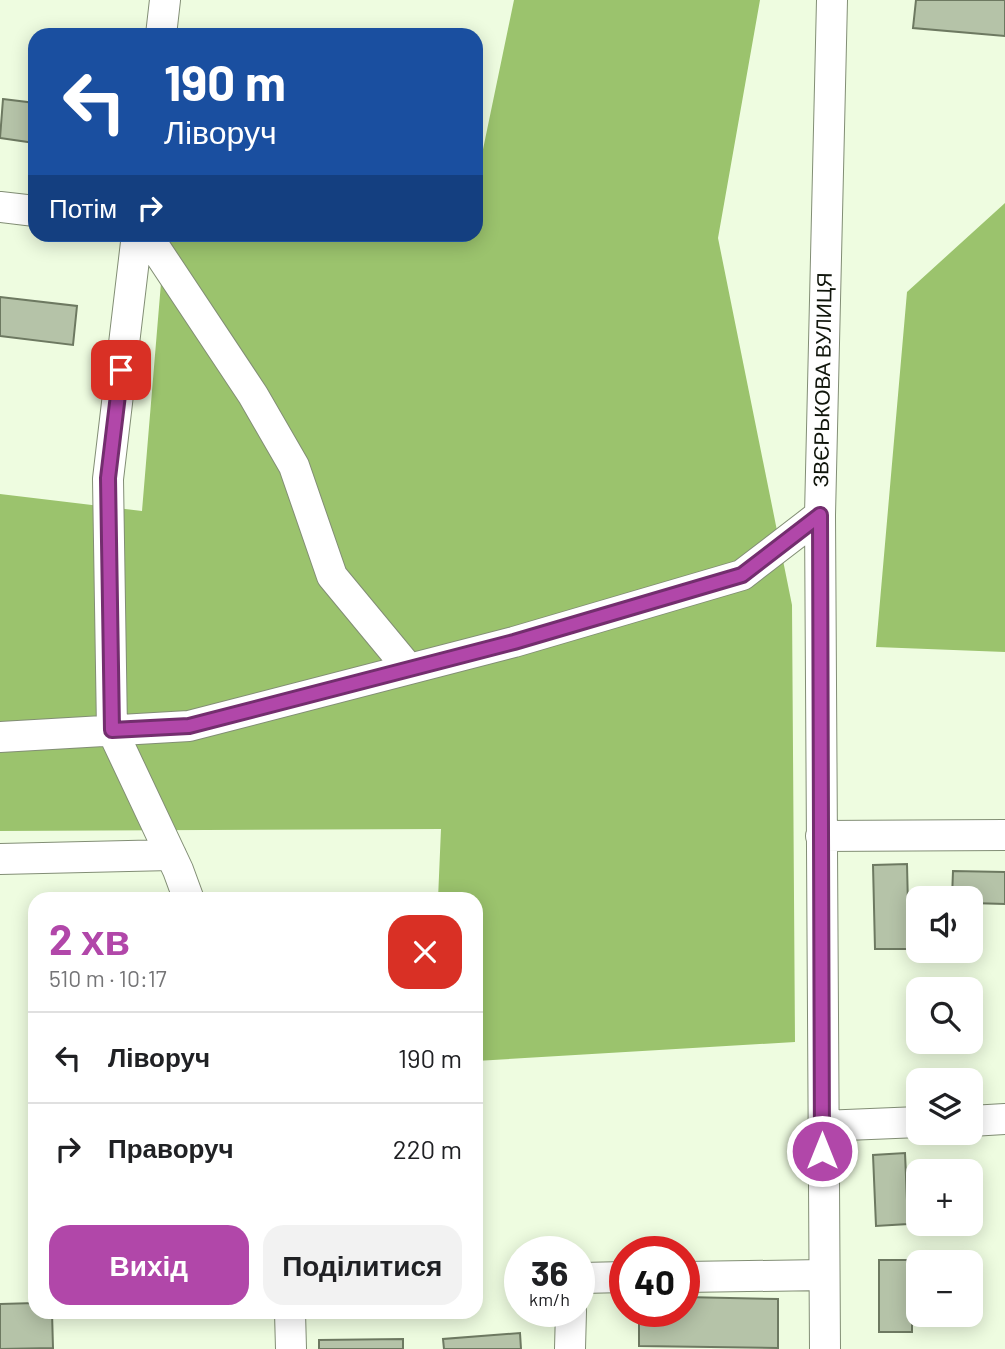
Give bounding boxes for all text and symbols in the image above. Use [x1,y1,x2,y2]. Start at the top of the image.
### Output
text: 190 m [164,52,286,111]
icon: left [49,56,140,147]
text: Ліворуч [164,112,277,150]
icon: right [131,189,169,227]
text: Потім [49,192,117,223]
street label: ЗВЄРЬКОВА ВУЛИЦЯ [807,272,836,488]
pin [91,340,151,400]
icon: arrive [102,351,140,389]
map controls [906,886,983,1327]
button: sound [906,886,983,963]
text: 2 хв [49,913,130,963]
button: close [388,915,462,989]
text: 510 m · 10:17 [49,964,167,992]
button: search [906,977,983,1054]
icon: left [49,1039,87,1077]
text: Ліворуч [108,1041,210,1072]
text: 190 m [398,1042,462,1073]
button: layers [906,1068,983,1145]
position arrow [785,1114,859,1188]
icon: right [49,1130,87,1168]
text: Праворуч [108,1132,234,1163]
text: 220 m [393,1133,462,1164]
button: + [906,1159,983,1236]
button: Вихід [49,1225,249,1305]
button: Поділитися [263,1225,462,1305]
speed limit sign: 40 [609,1236,700,1327]
button: − [906,1250,983,1327]
text: 36 [531,1251,568,1293]
text: km/h [529,1288,570,1310]

